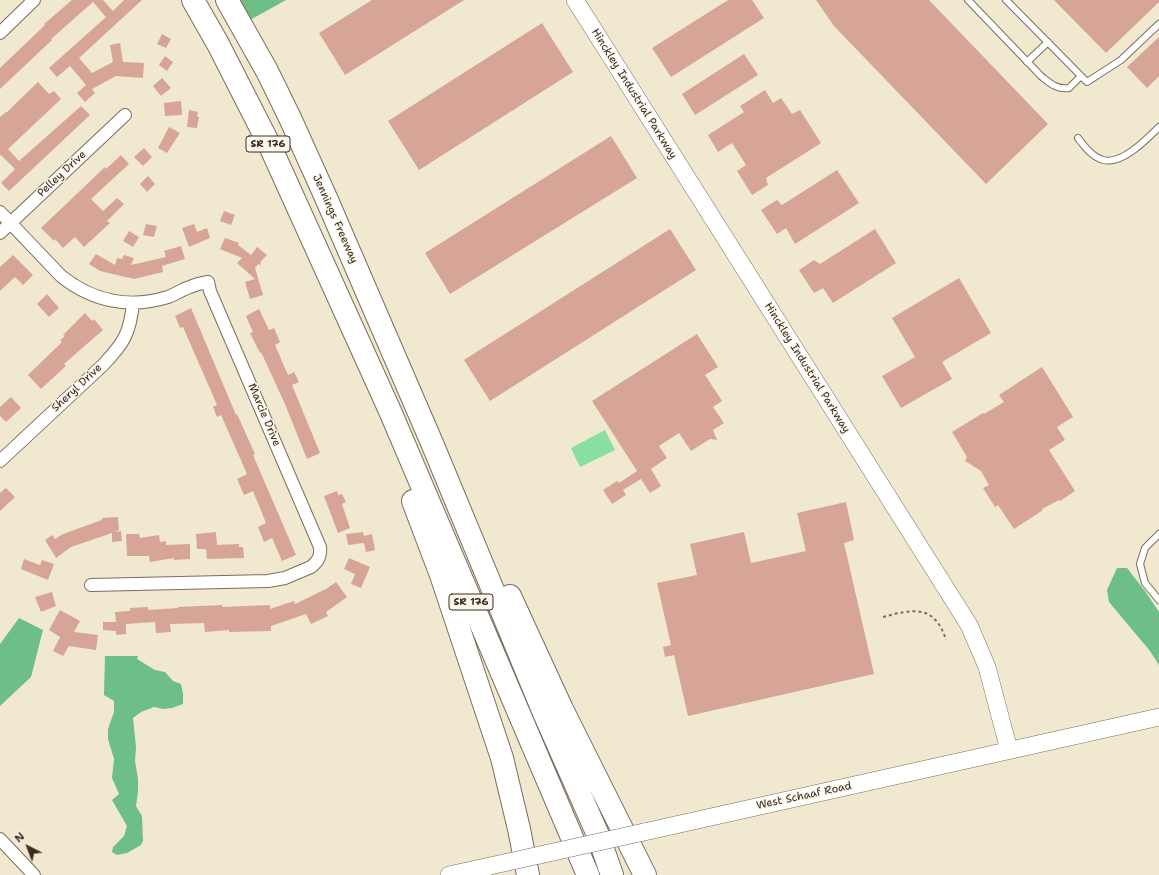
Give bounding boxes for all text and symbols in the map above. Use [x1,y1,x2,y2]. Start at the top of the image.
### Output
street label: Hinckley Industrial Parkway [588,26,680,162]
road number: SR 176 [246,136,290,152]
street label: Pelley Drive [35,148,89,200]
street label: Jennings Freeway [309,172,361,266]
street label: Hinckley Industrial Parkway [761,300,853,436]
street label: Sheryl Drive [49,361,105,415]
street label: Marcie Drive [245,382,283,448]
road number: SR 176 [449,594,493,610]
street label: West Schaaf Road [755,779,853,813]
north arrow [8,827,48,867]
text: N [11,829,28,846]

